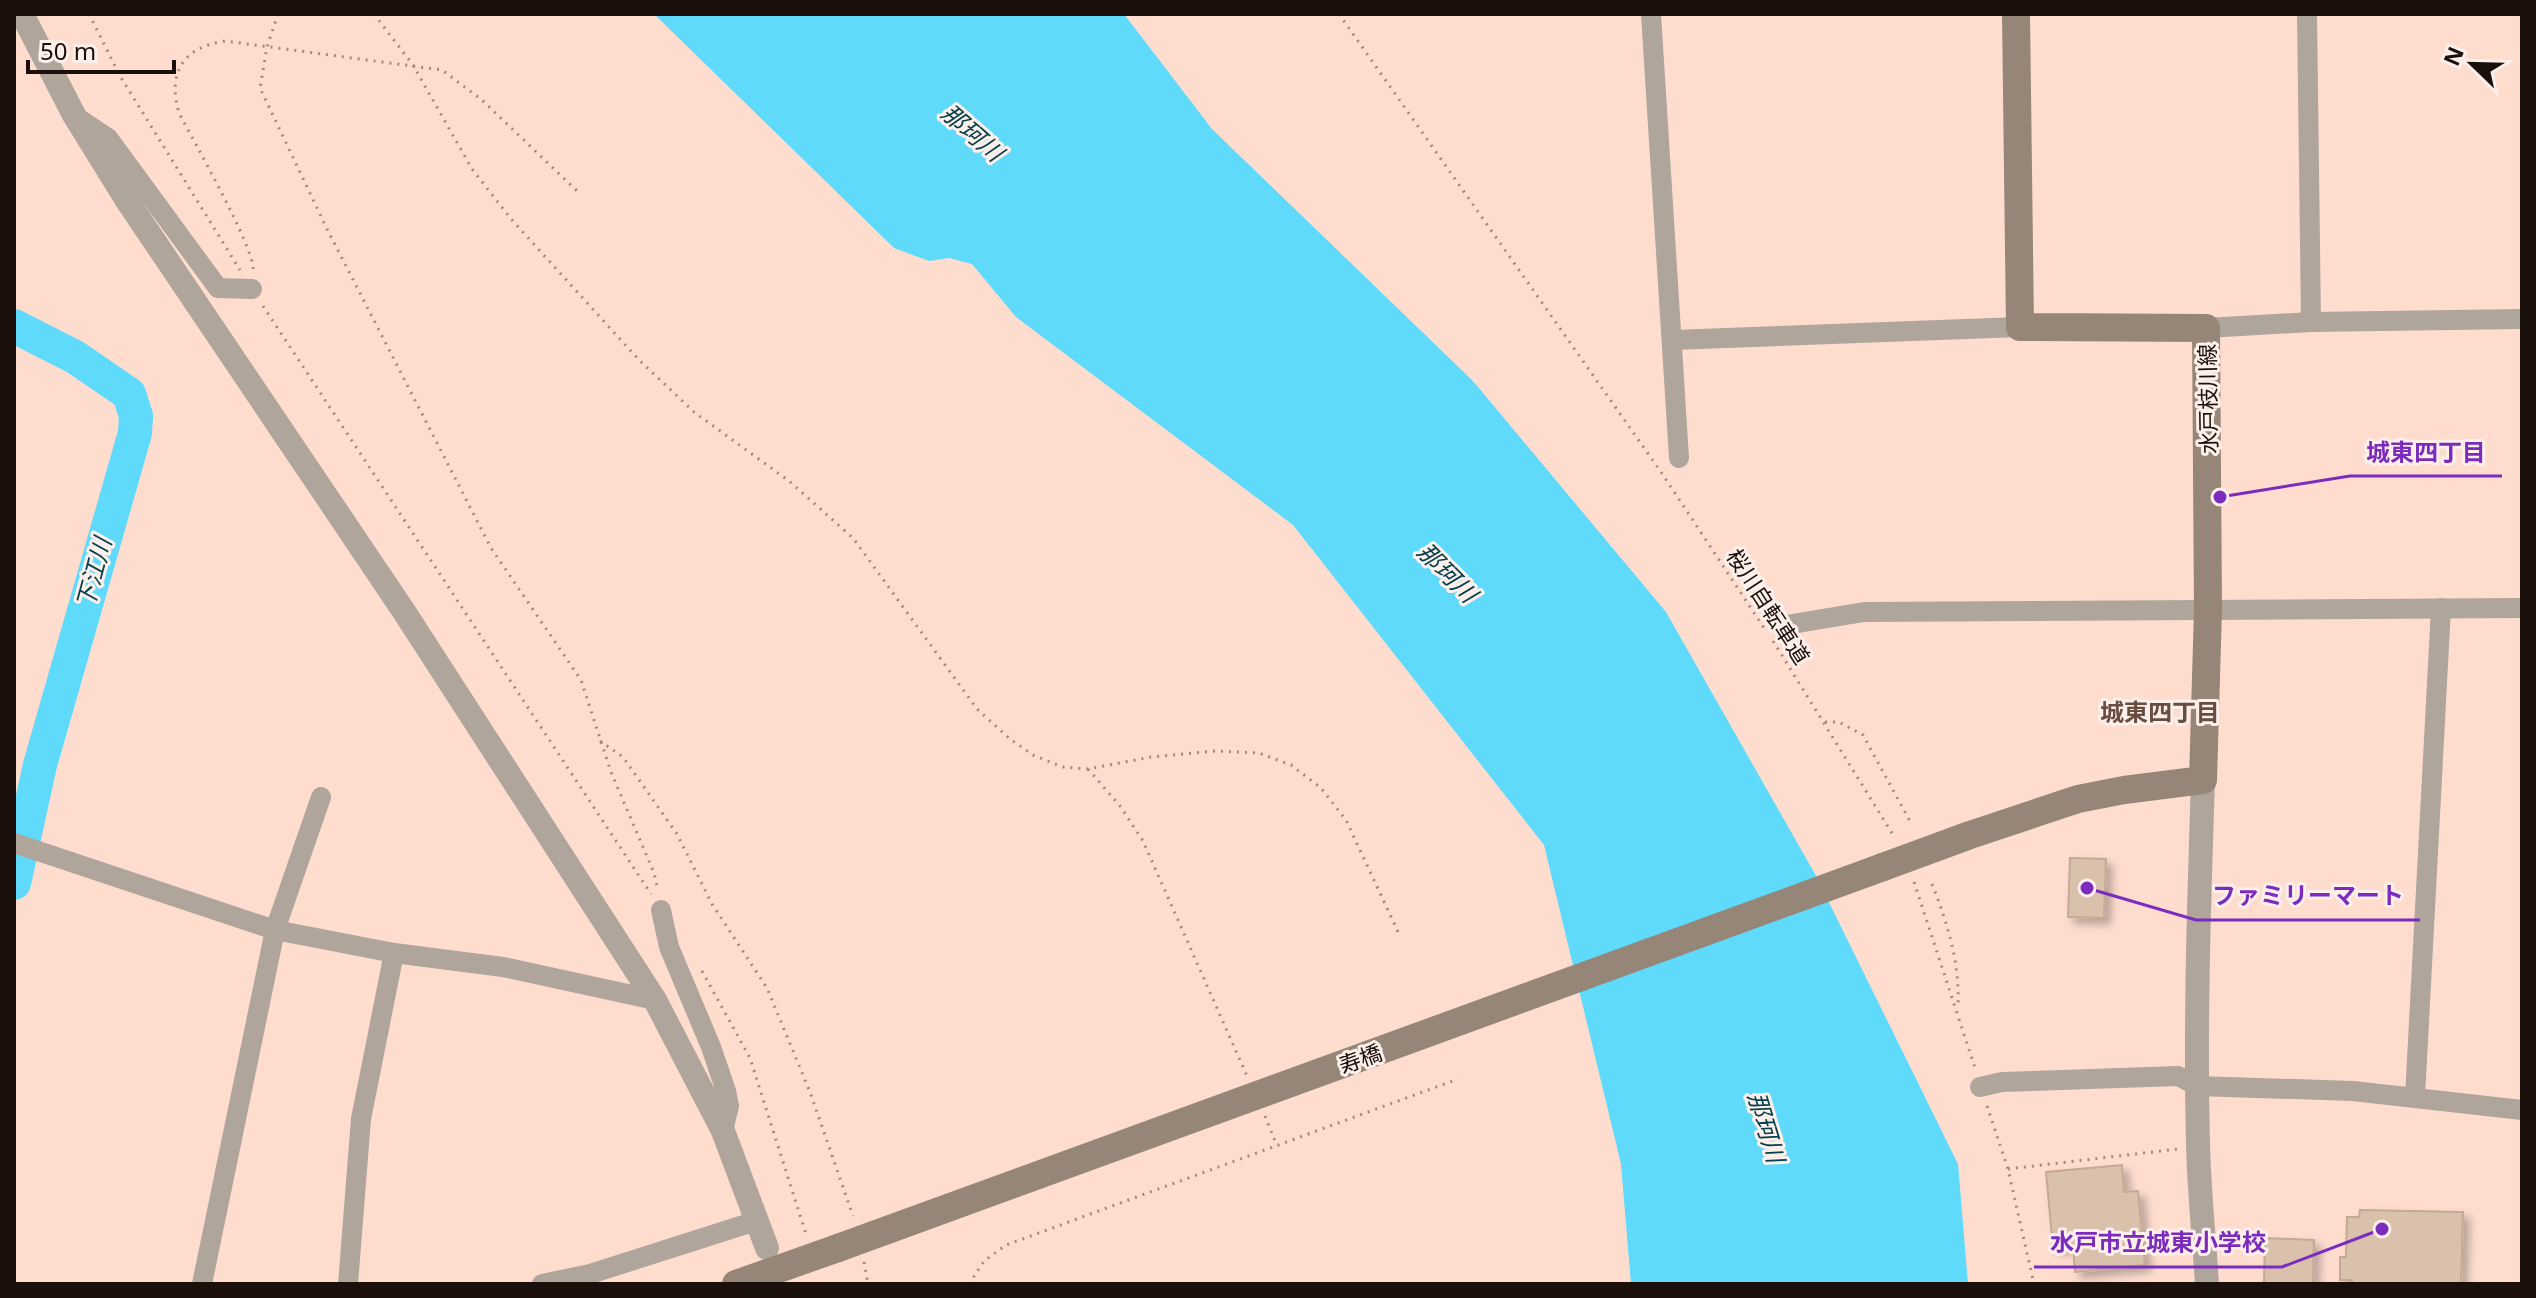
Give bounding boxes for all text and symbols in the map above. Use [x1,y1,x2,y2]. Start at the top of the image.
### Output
scale bar [28,24,174,74]
north arrow [2432,24,2512,104]
text: 50 m [40,34,96,67]
text: N [2435,42,2470,70]
water label: 那珂川 [935,96,1013,170]
street label: 水戸枝川線 [2191,344,2223,454]
callout: 城東四丁目 [2350,428,2502,476]
text: 城東四丁目 [2366,435,2486,468]
water label: 下江川 [68,531,119,612]
water label: 那珂川 [1411,535,1487,611]
street label: 桜川自転車道 [1720,542,1818,670]
district label: 城東四丁目 [2100,695,2220,728]
callout: ファミリーマート [2196,872,2420,920]
text: ファミリーマート [2212,878,2404,911]
street label: 寿橋 [1334,1036,1386,1080]
water label: 那珂川 [1741,1088,1794,1169]
callout: 水戸市立城東小学校 [2034,1219,2282,1267]
text: 水戸市立城東小学校 [2050,1225,2266,1258]

